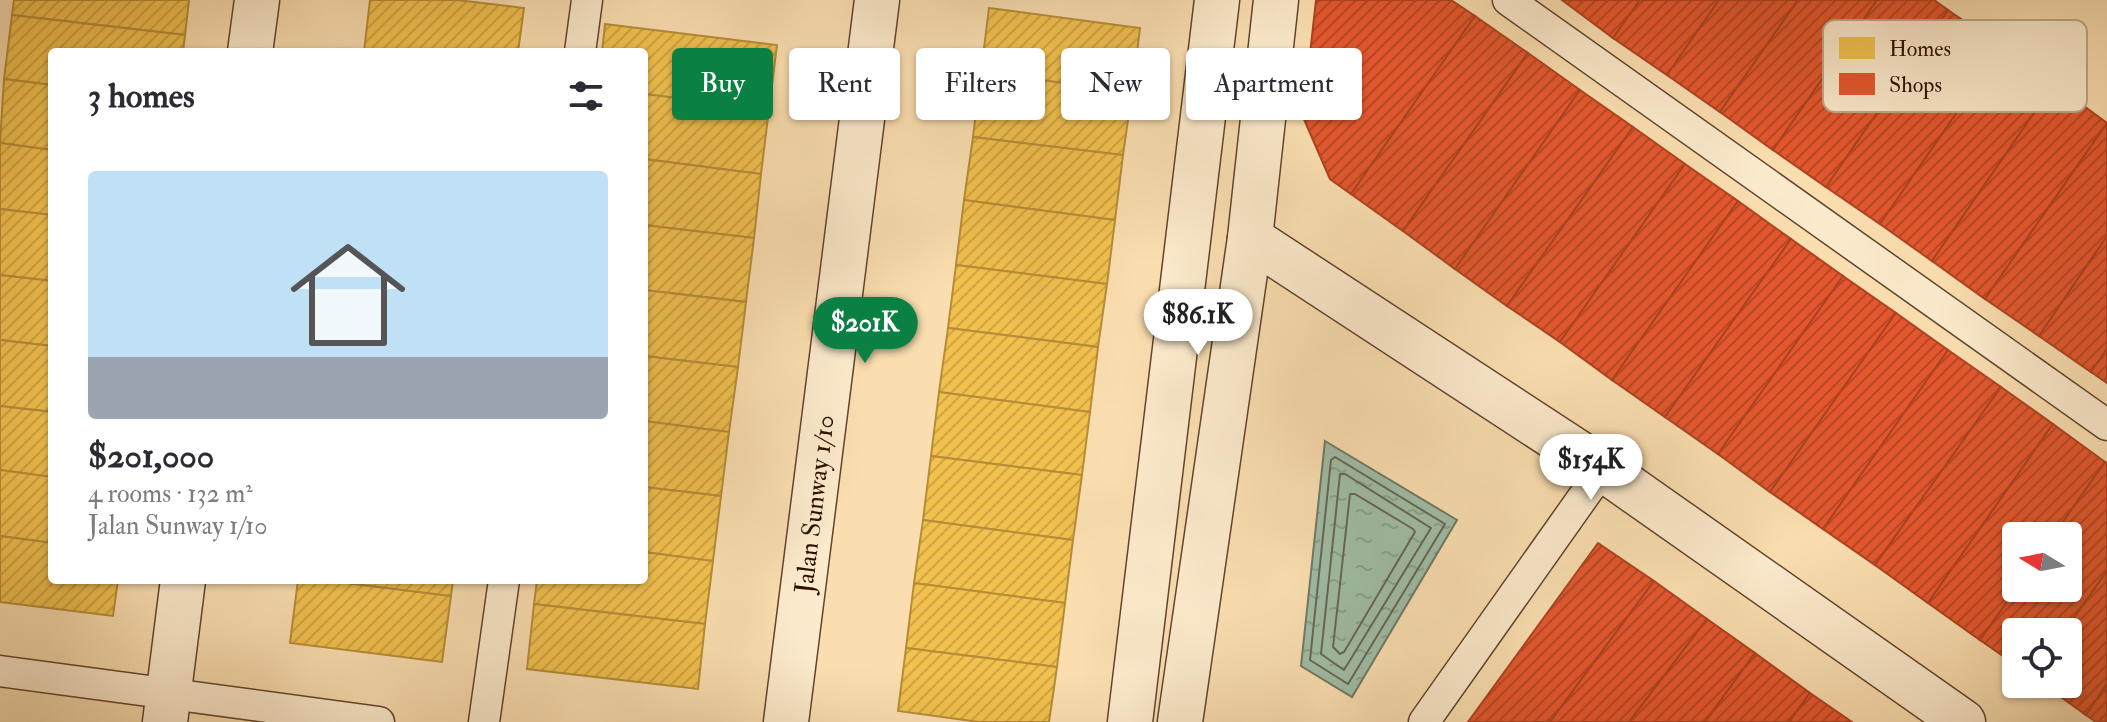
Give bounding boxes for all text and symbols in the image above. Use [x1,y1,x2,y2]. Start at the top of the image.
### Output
legend [1823,20,2087,112]
text: Homes [1889,35,1951,63]
chip: Buy [672,48,773,120]
chip: Rent [789,48,900,120]
chip: Filters [916,48,1045,120]
chip: New [1061,48,1170,120]
chip: Apartment [1186,48,1362,120]
text: Shops [1889,71,1942,100]
icon: filters [564,74,608,118]
text: 3 homes [88,75,195,118]
icon: home [276,223,420,367]
pin: $86.1K [1133,289,1263,357]
pin: $201K [809,297,921,365]
text: $86.1K [1162,299,1234,331]
text: $201K [831,307,899,339]
street label: Jalan Sunway 1/10 [788,413,842,596]
pin: $154K [1535,434,1647,502]
text: $201,000 [88,435,214,478]
text: $154K [1558,444,1624,476]
text: 4 rooms · 132 m² [88,478,253,510]
text: Jalan Sunway 1/10 [88,510,268,542]
north arrow [2002,522,2082,602]
map controls [2002,522,2082,698]
button: locate [2002,618,2082,698]

